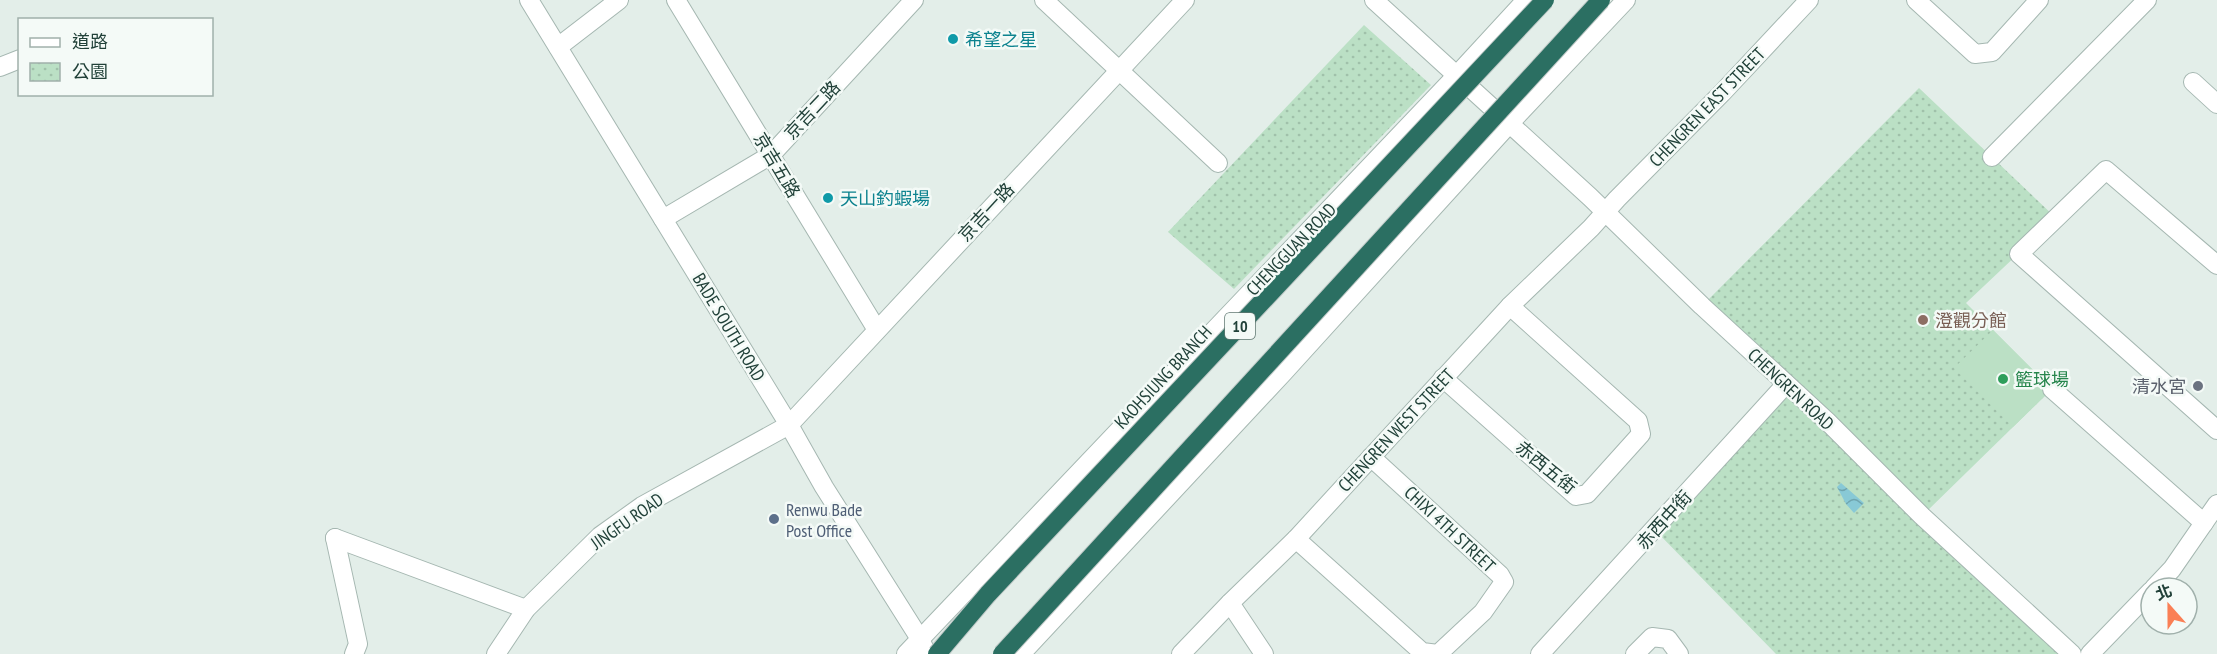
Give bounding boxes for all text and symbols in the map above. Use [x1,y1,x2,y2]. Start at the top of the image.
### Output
legend [18,18,213,96]
place label: 希望之星 [965,28,1037,51]
text: 道路 [72,30,108,53]
marker: 希望之星 [946,32,960,46]
street label: CHENGREN EAST STREET [1644,42,1770,172]
text: 公園 [72,60,108,83]
street label: 京吉二路 [779,76,845,144]
street label: 京吉五路 [749,128,805,202]
street label: 京吉一路 [953,178,1019,246]
place label: 天山釣蝦場 [840,187,930,210]
marker: 天山釣蝦場 [821,191,835,205]
street label: CHENGGUAN ROAD [1241,198,1341,300]
street label: BADE SOUTH ROAD [688,269,770,385]
place label: 澄觀分館 [1935,309,2007,332]
road number: 10 [1225,313,1255,339]
marker: 澄觀分館 [1916,313,1930,327]
street label: KAOHSIUNG BRANCH [1109,321,1217,433]
street label: CHENGREN ROAD [1743,343,1839,435]
street label: CHENGREN WEST STREET [1333,363,1459,497]
place label: 籃球場 [2015,368,2069,391]
marker: 籃球場 [1996,372,2010,386]
place label: 清水宮 [2132,375,2186,398]
marker: 清水宮 [2191,379,2205,393]
street label: 赤西五街 [1511,435,1581,499]
street label: CHIXI 4TH STREET [1400,481,1500,577]
street label: 赤西中街 [1631,486,1697,554]
street label: JINGFU ROAD [585,488,668,555]
place label: Renwu Bade Post Office [786,498,862,542]
marker: Renwu Bade Post Office [767,512,781,526]
north arrow [2139,576,2199,636]
text: 北 [2153,580,2175,604]

